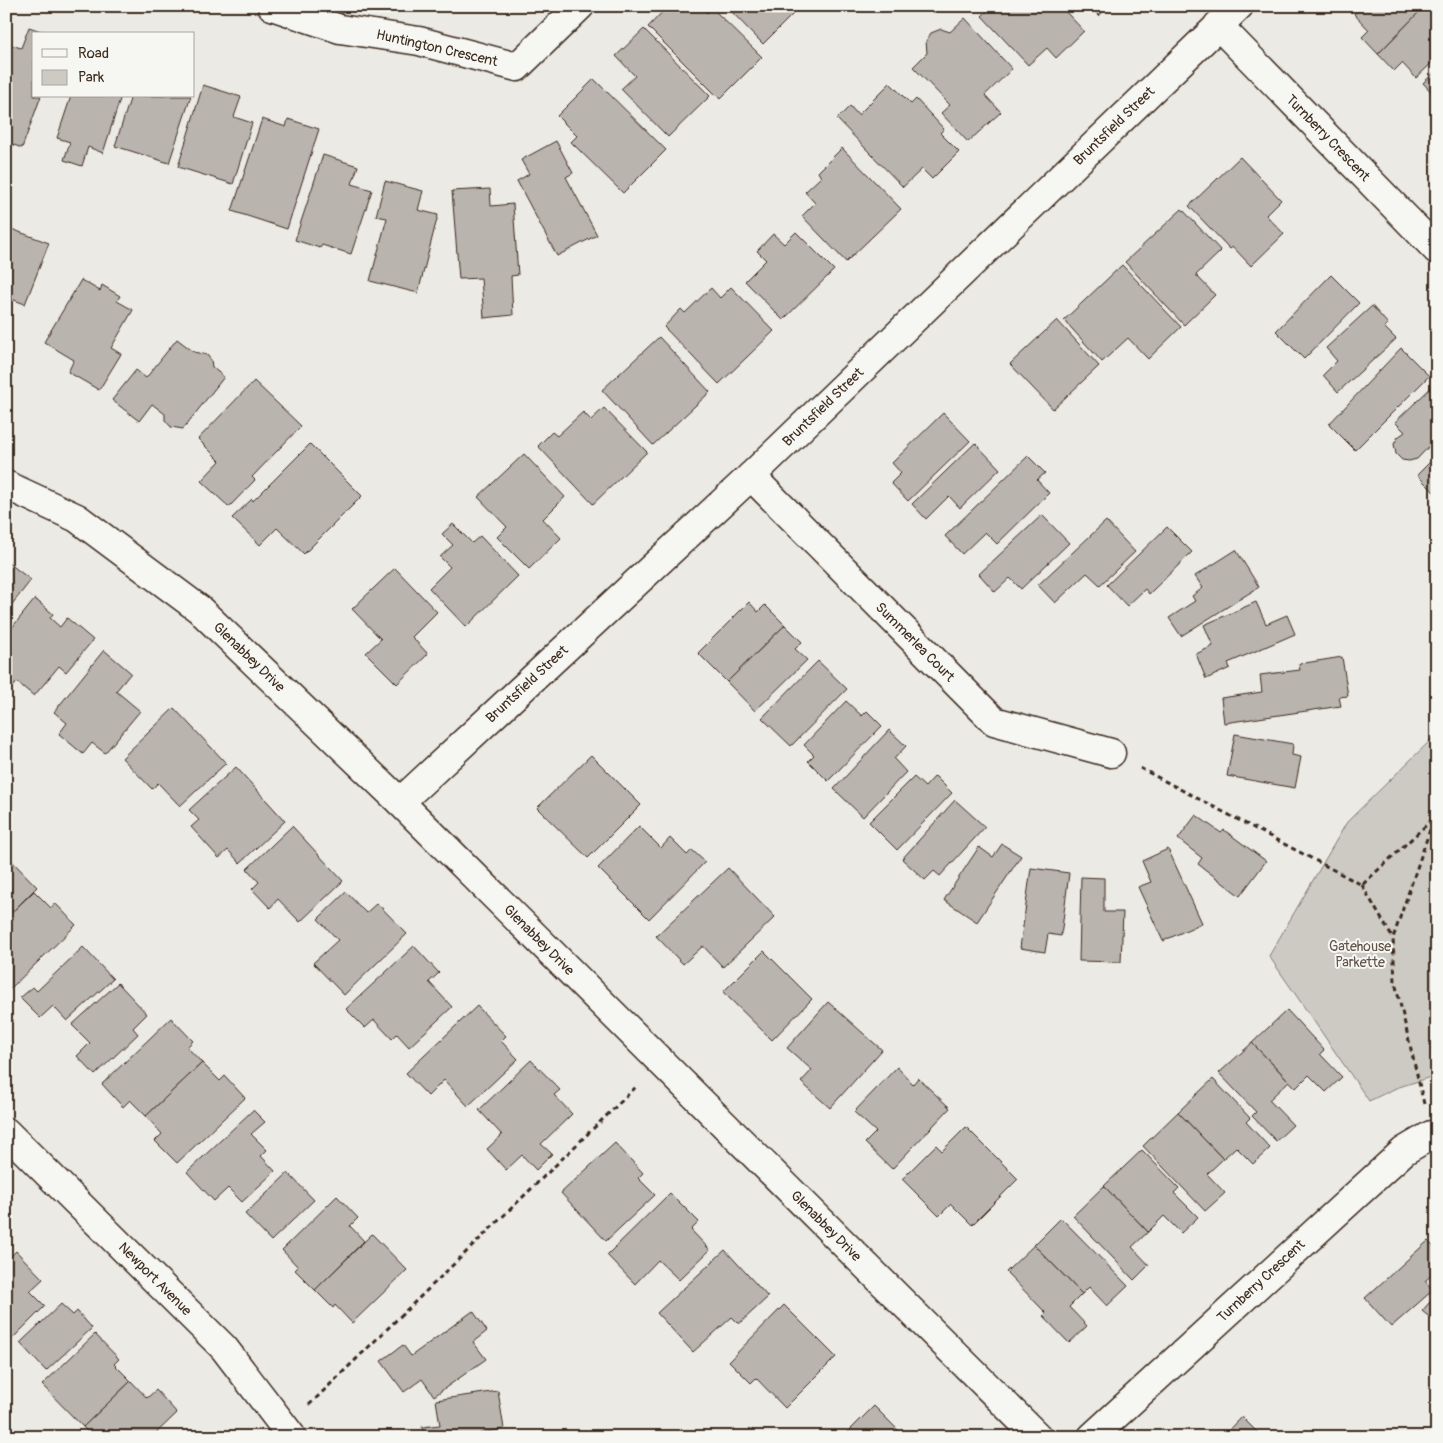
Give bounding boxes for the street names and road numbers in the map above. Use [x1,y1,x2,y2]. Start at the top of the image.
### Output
street label: Huntington Crescent [375,26,500,70]
street label: Bruntsfield Street [1070,83,1158,169]
street label: Turnberry Crescent [1282,91,1374,185]
street label: Bruntsfield Street [779,364,867,450]
street label: Summerlea Court [872,599,958,685]
street label: Glenabbey Drive [210,619,288,696]
street label: Bruntsfield Street [482,641,572,726]
street label: Glenabbey Drive [500,901,578,979]
street label: Glenabbey Drive [787,1187,865,1265]
street label: Turnberry Crescent [1214,1236,1309,1326]
street label: Newport Avenue [115,1239,195,1319]

